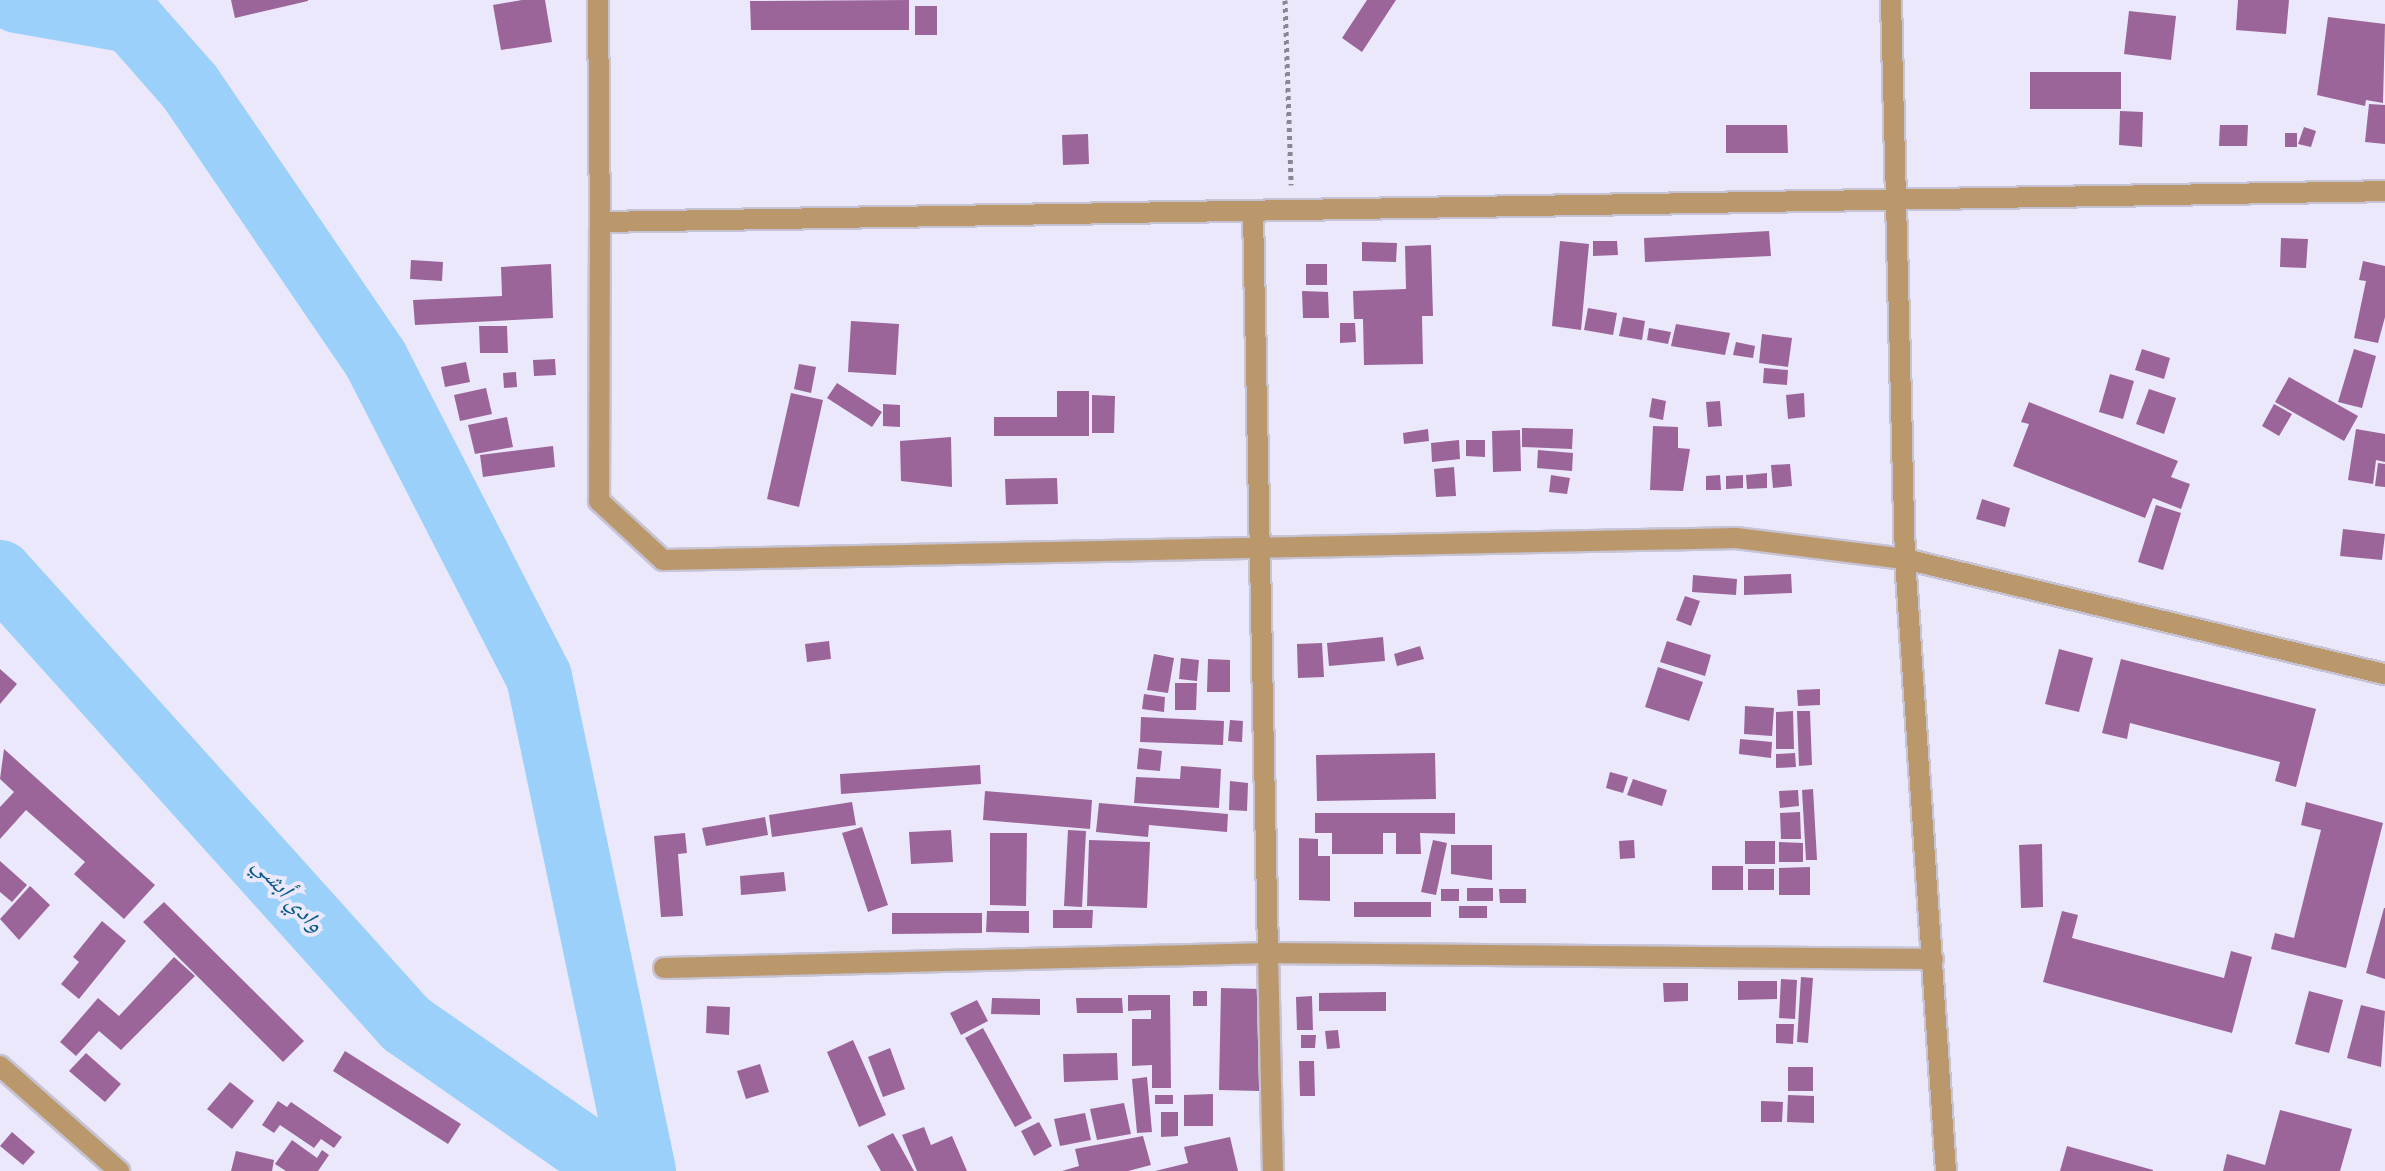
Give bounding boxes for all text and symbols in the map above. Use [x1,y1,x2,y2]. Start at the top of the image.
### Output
water label: وادي أبشي [247,850,331,938]

